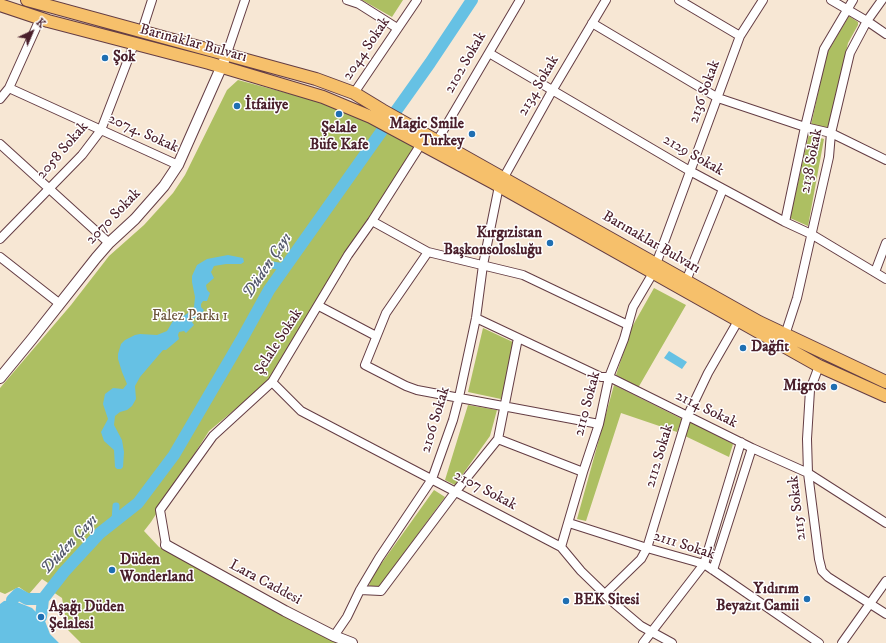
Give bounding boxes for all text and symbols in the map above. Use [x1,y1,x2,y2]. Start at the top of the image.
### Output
north arrow [12,12,52,52]
street label: 2044 Sokak [339,14,395,84]
text: K [33,16,48,31]
street label: Barınaklar Bulvarı [137,21,249,67]
street label: 2102 Sokak [441,29,491,97]
place label: Şok [113,49,136,67]
marker: Şok [100,53,110,63]
street label: 2134 Sokak [515,53,563,119]
street label: 2136 Sokak [685,58,725,126]
place label: İtfaiiye [245,97,288,115]
marker: İtfaiiye [232,101,242,111]
marker: Şelale Büfe Kafe [334,109,344,119]
street label: 2074. Sokak [105,110,181,158]
place label: Magic Smile Turkey [389,116,464,151]
street label: 2058 Sokak [33,119,93,183]
place label: Şelale Büfe Kafe [310,120,368,155]
street label: 2138 Sokak [797,127,827,195]
marker: Magic Smile Turkey [467,129,477,139]
street label: 2129 Sokak [659,131,727,181]
street label: 2070 Sokak [83,185,145,249]
street label: Barınaklar Bulvarı [599,208,703,278]
place label: Kırgızistan Başkonsolosluğu [443,225,542,260]
water label: Düden Çayı [239,230,297,302]
marker: Kırgızistan Başkonsolosluğu [545,238,555,248]
street label: Şelale Sokak [251,306,307,378]
park label: Falez Parkı 1 [152,308,228,326]
place label: Dağfit [751,339,789,357]
marker: Dağfit [738,343,748,353]
street label: 2110 Sokak [571,370,605,438]
place label: Migros [783,378,826,396]
marker: Migros [829,382,839,392]
street label: 2106 Sokak [417,385,455,455]
street label: 2114 Sokak [672,387,740,433]
street label: 2112 Sokak [642,422,678,490]
street label: 2107 Sokak [451,467,519,515]
street label: 2115 Sokak [785,474,811,542]
water label: Düden Çayı [38,511,102,579]
street label: 2111 Sokak [651,528,717,564]
place label: Düden Wonderland [120,552,193,587]
street label: Lara Caddesi [226,557,304,609]
marker: Düden Wonderland [107,565,117,575]
place label: Yıdırım Beyazıt Camii [716,581,799,616]
place label: BEK Sitesi [574,592,639,610]
marker: Yıdırım Beyazıt Camii [802,594,812,604]
marker: BEK Sitesi [561,596,571,606]
place label: Aşağı Düden Şelalesi [49,599,124,634]
marker: Aşağı Düden Şelalesi [36,612,46,622]

